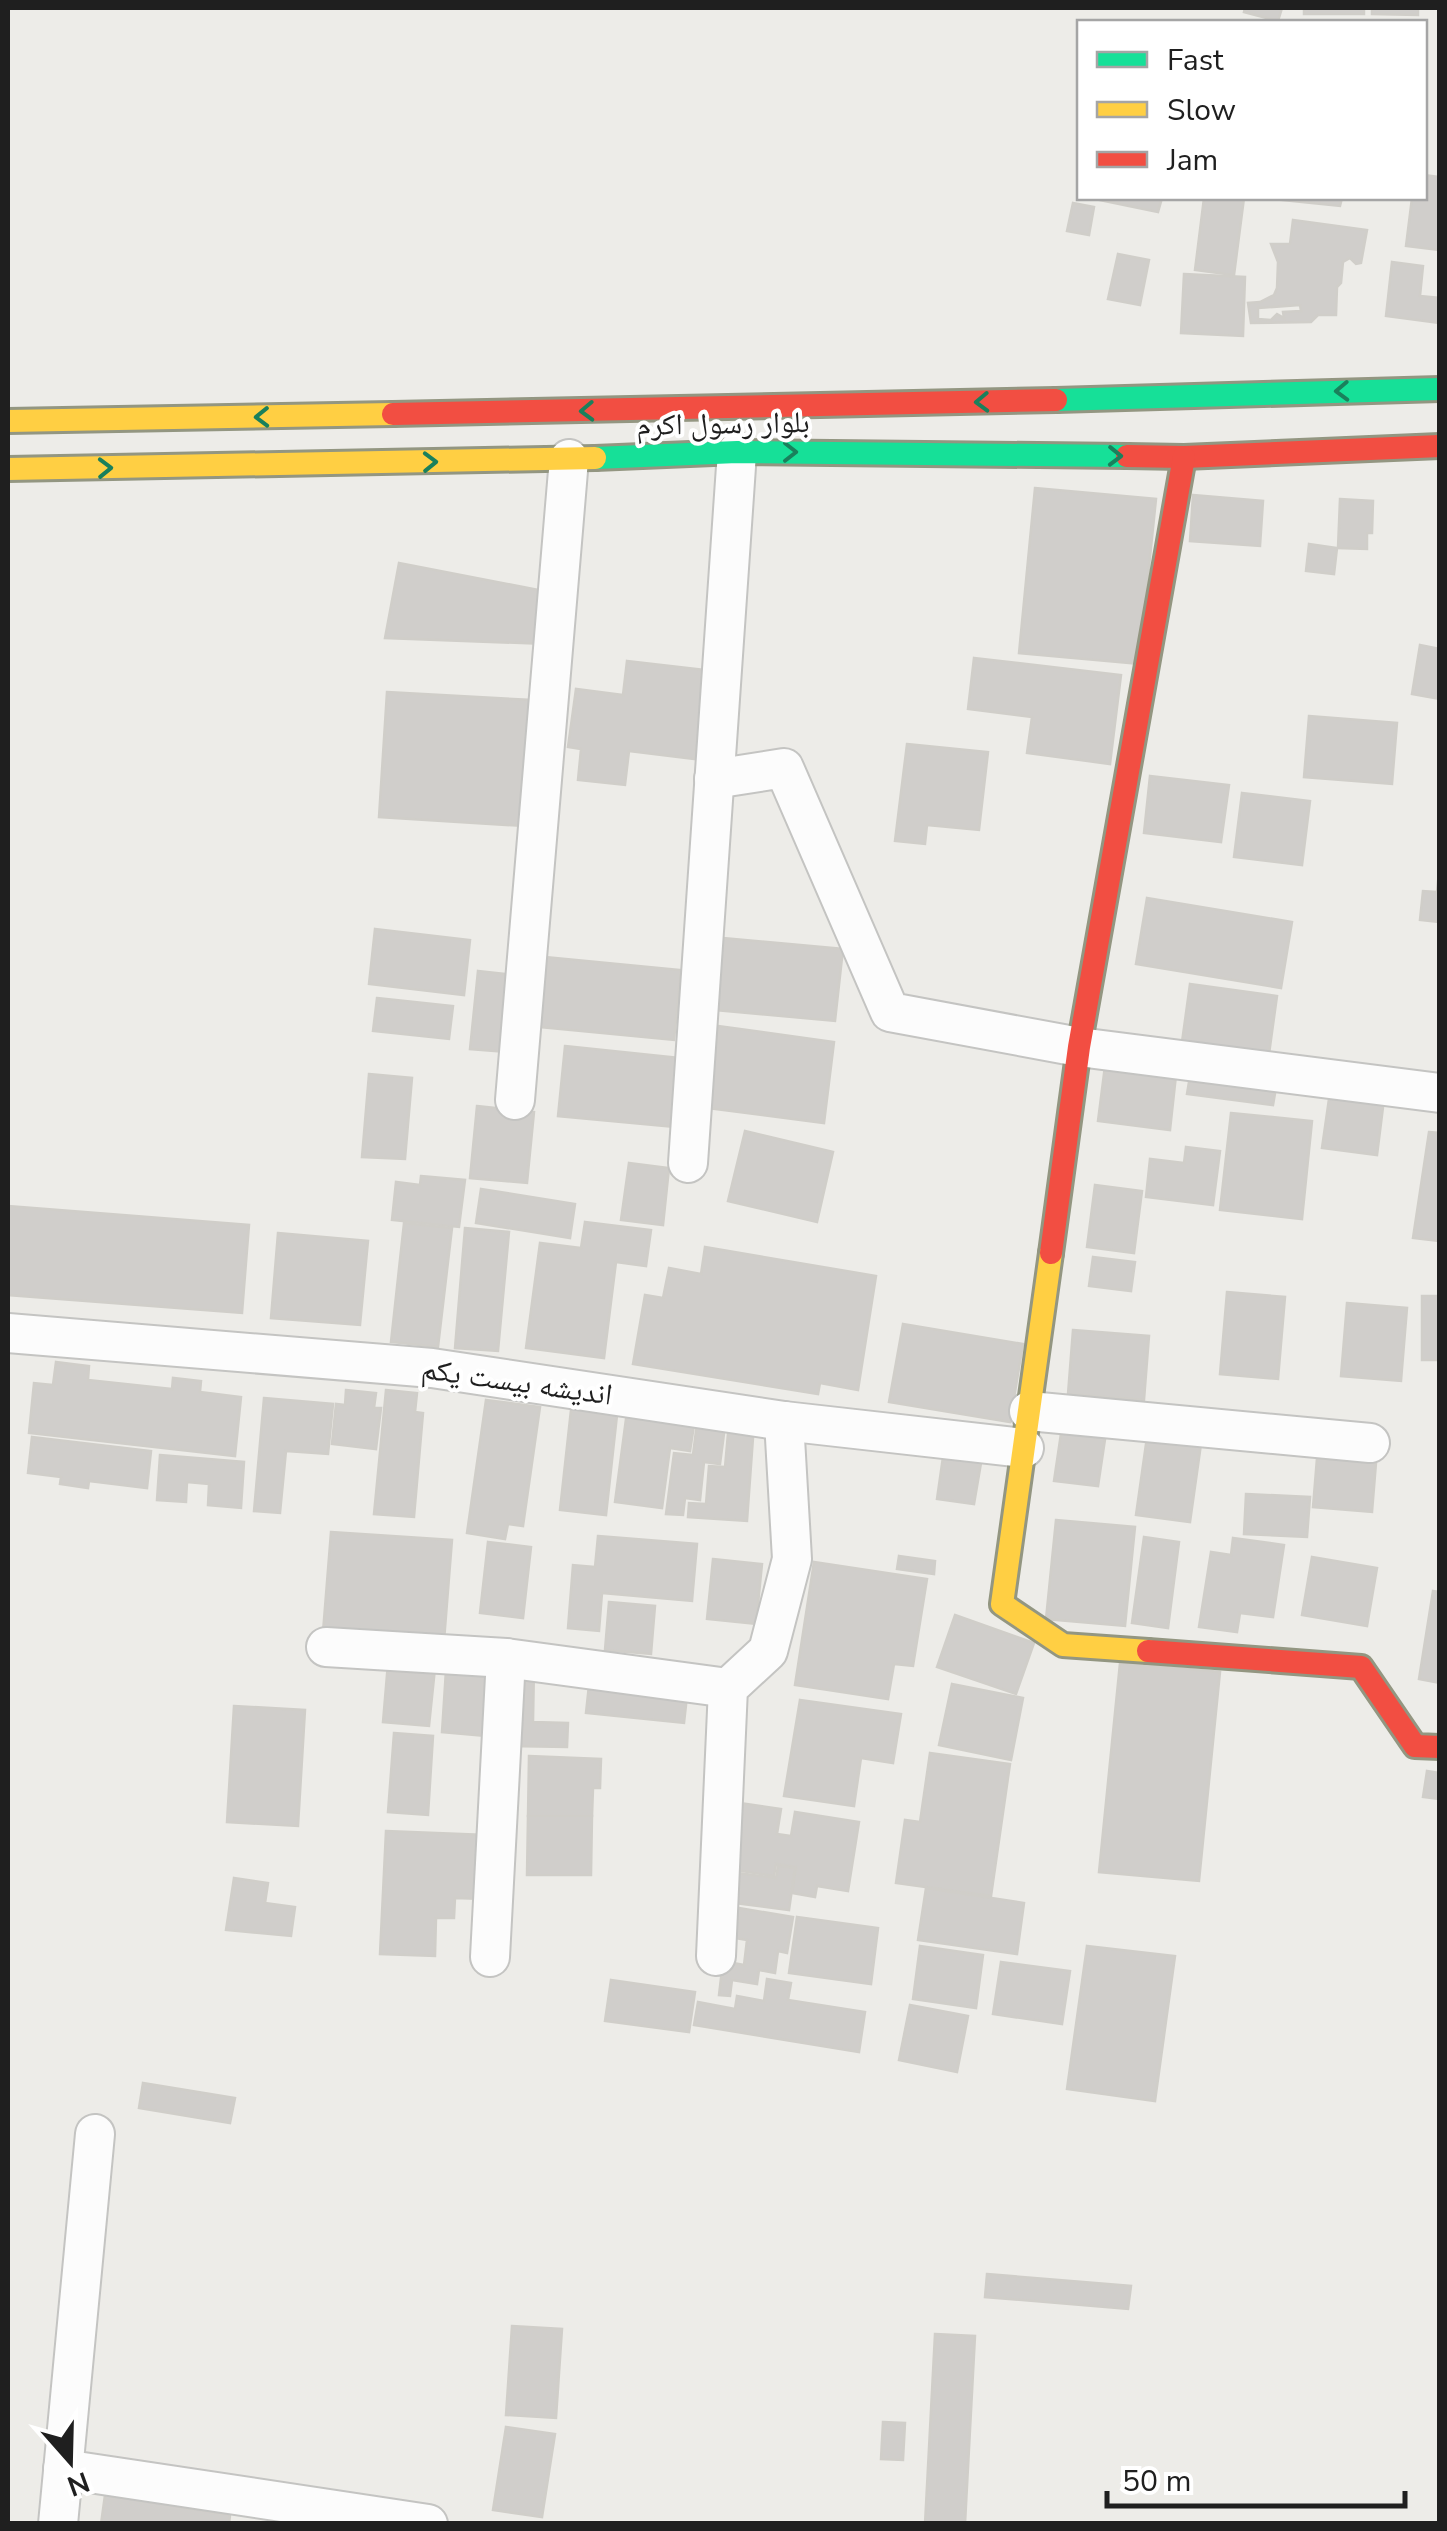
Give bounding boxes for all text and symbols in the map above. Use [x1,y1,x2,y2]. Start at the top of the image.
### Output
legend [1077,20,1427,200]
text: Fast [1167,40,1224,81]
text: Slow [1167,90,1236,131]
text: Jam [1166,140,1218,181]
one-way arrow [1334,381,1350,402]
one-way arrow [974,391,990,412]
one-way arrow [579,401,595,422]
street label: بلوار رسول اکرم [636,402,810,446]
one-way arrow [254,406,270,427]
one-way arrow [782,441,798,463]
one-way arrow [1108,445,1123,467]
one-way arrow [422,451,438,472]
one-way arrow [97,457,113,478]
street label: اندیشه بیست یکم [419,1348,615,1416]
north arrow [20,2411,120,2511]
scale bar [1107,2446,1404,2508]
text: 50 m [1122,2461,1191,2502]
text: N [62,2462,95,2505]

